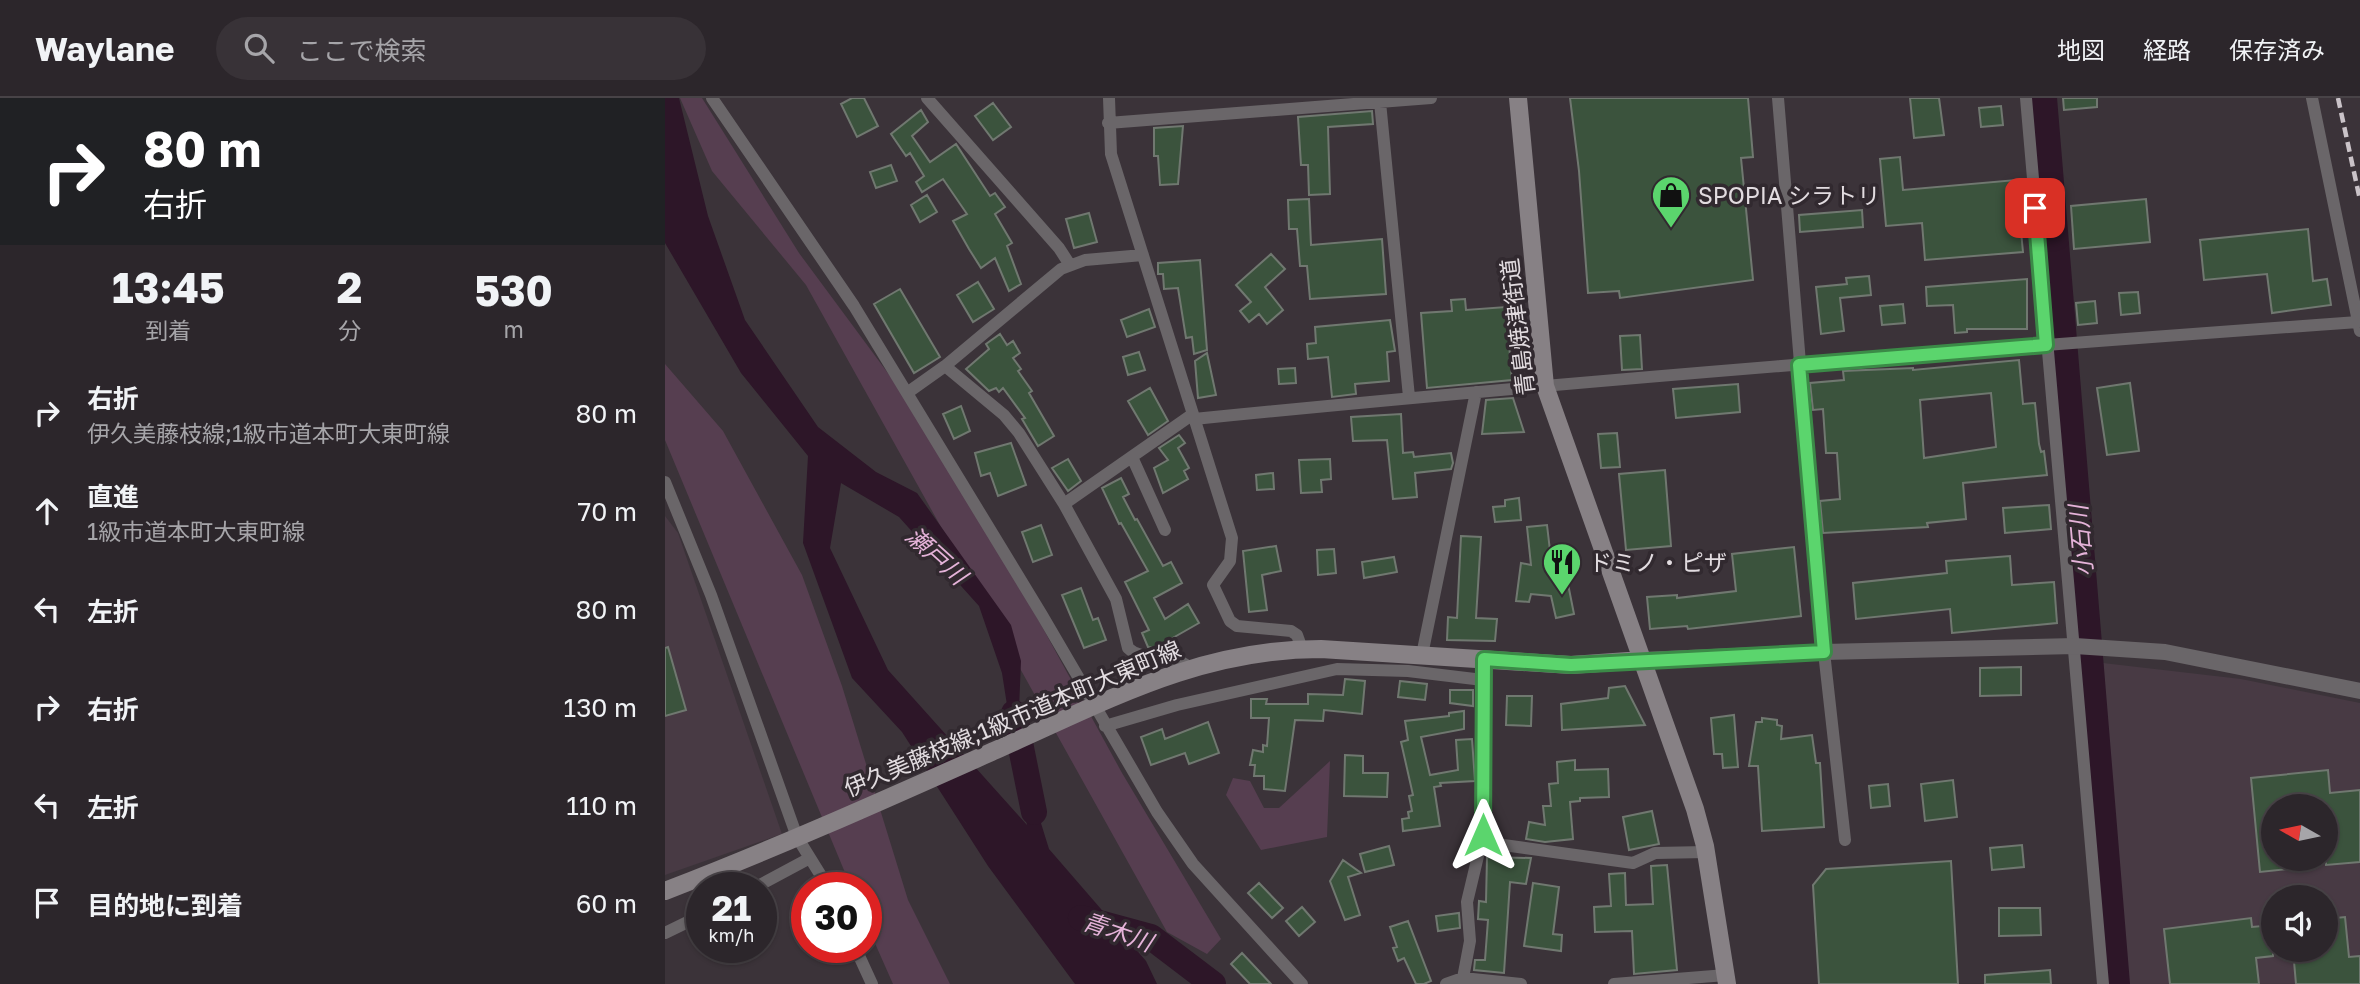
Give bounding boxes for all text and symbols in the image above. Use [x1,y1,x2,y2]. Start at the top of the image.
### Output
search box [216,17,706,80]
text: Waylane [35,29,174,68]
icon: search [240,29,278,67]
text: ここで検索 [296,35,426,66]
text: 地図 [2057,35,2105,64]
text: 経路 [2143,35,2191,64]
text: 保存済み [2229,35,2325,64]
text: 80 m [143,119,261,178]
icon: right [28,126,119,217]
shop icon: SPOPIA シラトリ [1650,174,1692,229]
pin [2005,178,2065,238]
place label: SPOPIA シラトリ [1698,181,1880,209]
text: 右折 [143,185,207,223]
icon: arrive [2016,189,2054,227]
street label: 青島焼津街道 [1495,257,1539,397]
text: 13:45 [112,262,225,312]
text: 2 [337,262,362,312]
text: 530 [474,265,553,315]
text: m [503,315,524,343]
text: 到着 [145,316,191,344]
text: 分 [338,316,361,344]
text: 右折 [87,383,139,414]
icon: right [28,394,66,432]
text: 80 m [576,398,637,429]
text: 伊久美藤枝線;1級市道本町大東町線 [87,419,450,447]
text: 直進 [87,481,139,512]
icon: ahead [28,492,66,530]
text: 70 m [578,496,637,527]
water label: 小石川 [2062,501,2098,578]
text: 1級市道本町大東町線 [87,517,305,545]
water label: 瀬戸川 [901,520,976,592]
restaurant icon: ドミノ・ピザ [1541,541,1583,596]
place label: ドミノ・ピザ [1589,548,1727,576]
icon: left [28,590,66,628]
text: 80 m [576,594,637,625]
text: 左折 [87,596,139,627]
street label: 伊久美藤枝線;1級市道本町大東町線 [839,634,1185,802]
icon: right [28,688,66,726]
text: 130 m [564,692,637,723]
text: 右折 [87,694,139,725]
icon: left [28,786,66,824]
text: 110 m [566,790,637,821]
text: 左折 [87,792,139,823]
north arrow [2261,794,2338,872]
map controls [2261,794,2338,962]
position arrow [1446,798,1520,872]
speed limit sign: 30 [791,872,882,963]
icon: arrive [28,884,66,922]
button: sound [2261,885,2338,962]
text: 21 [712,887,751,929]
text: 60 m [576,888,637,919]
text: 目的地に到着 [87,890,243,921]
water label: 青木川 [1079,906,1160,957]
text: km/h [709,924,754,946]

